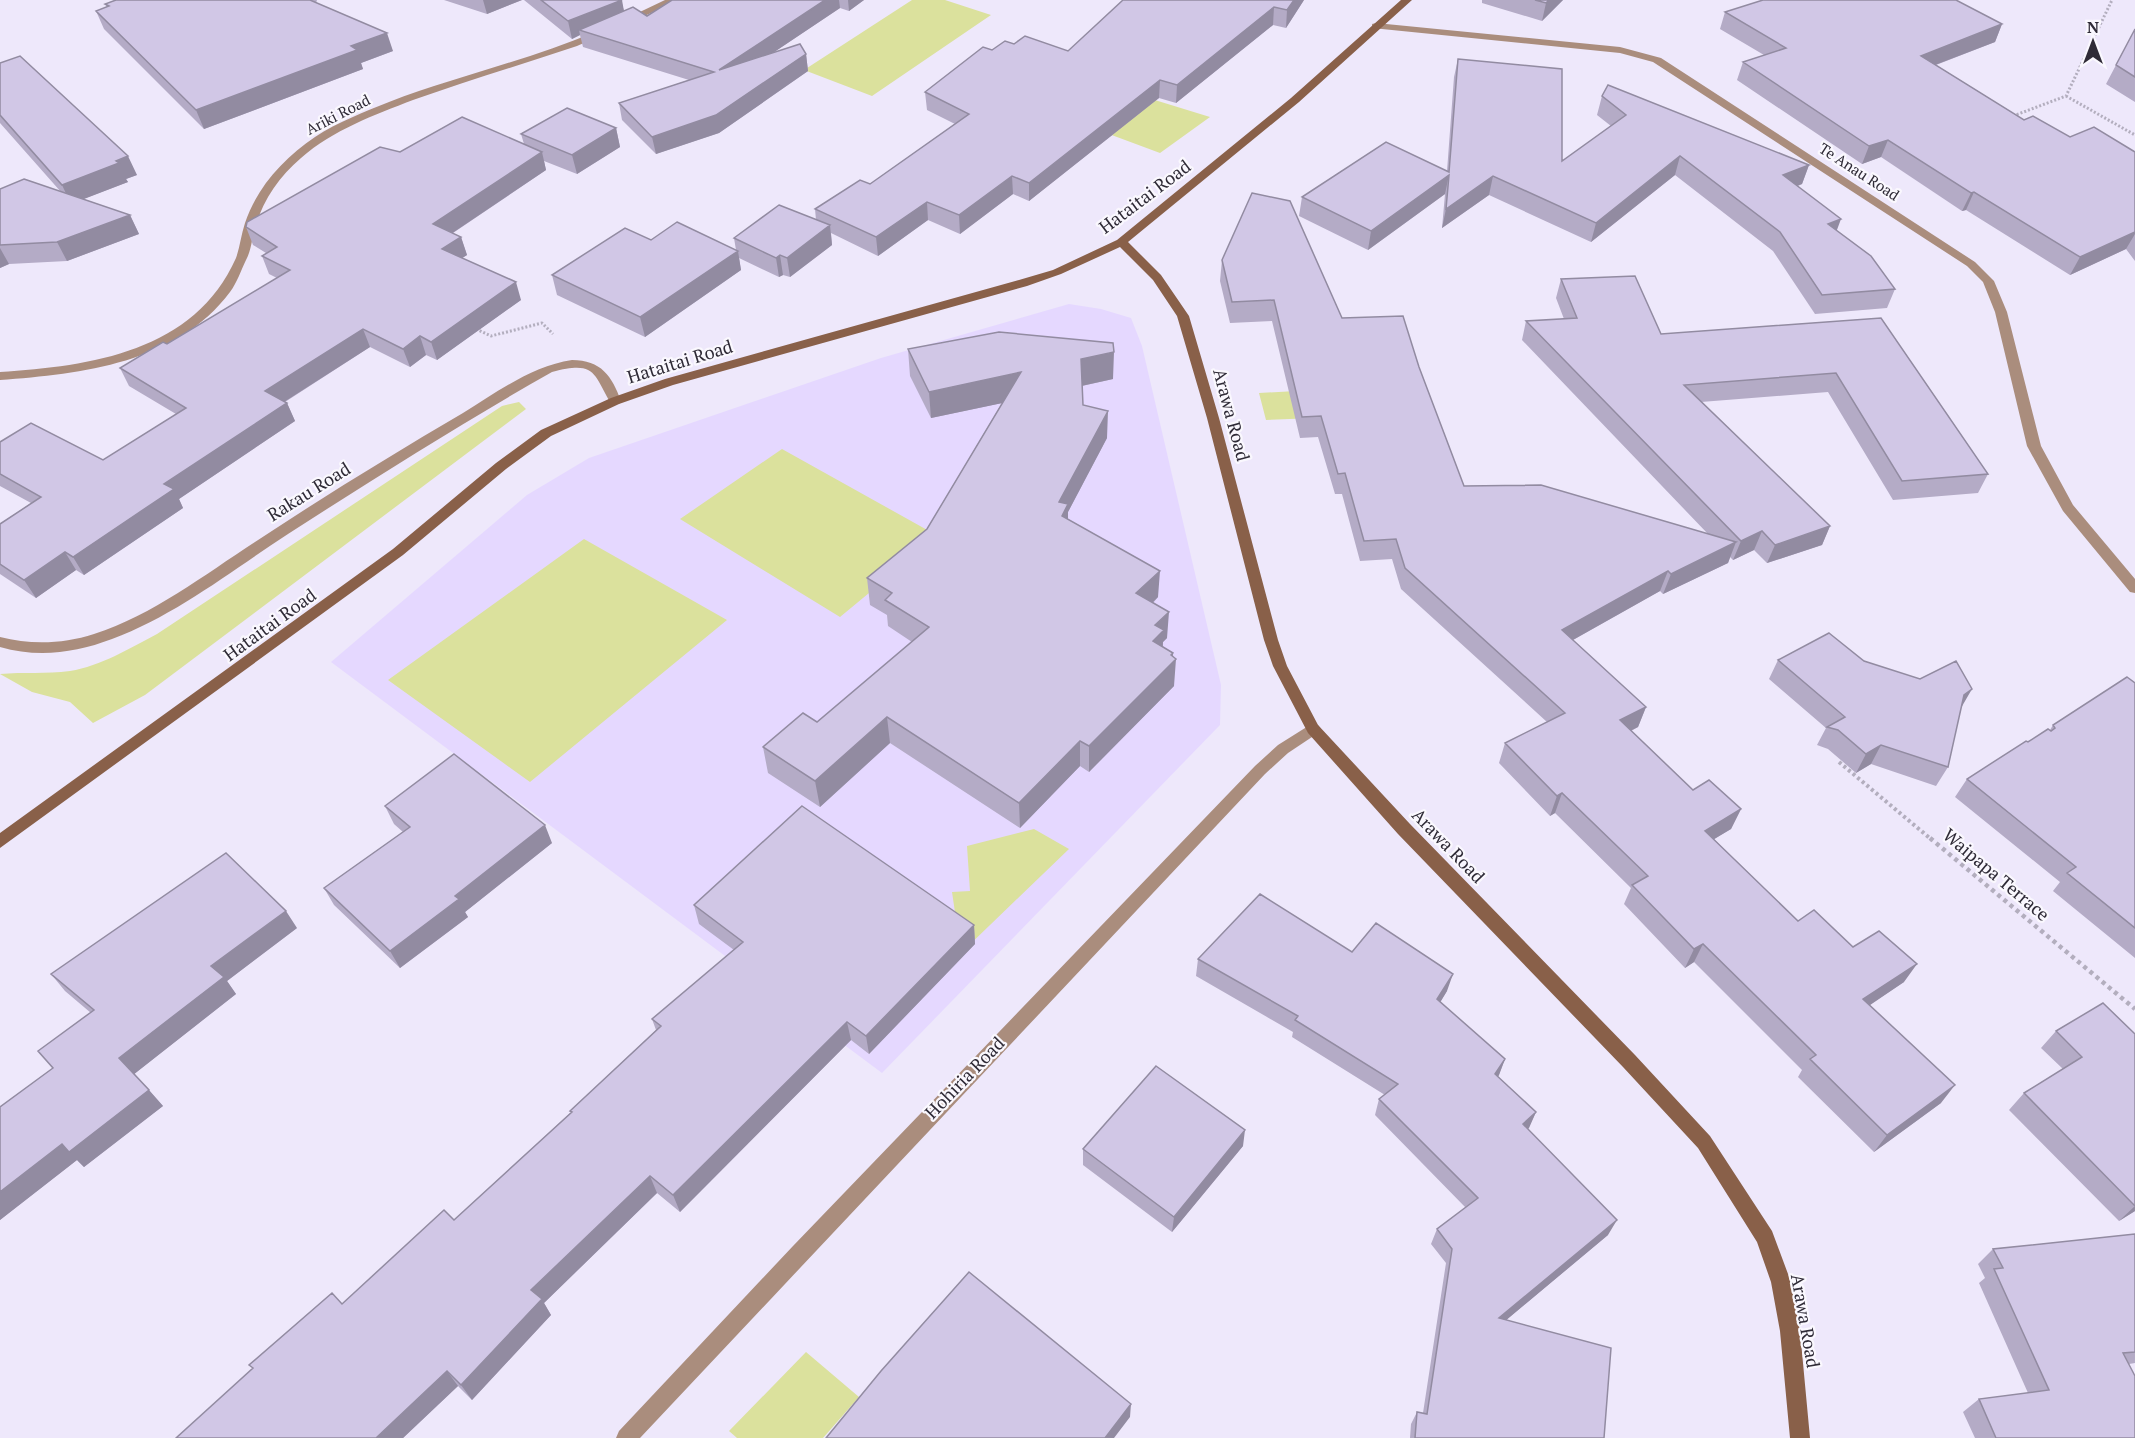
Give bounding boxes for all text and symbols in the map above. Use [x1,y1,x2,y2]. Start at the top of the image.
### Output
north arrow [2063,12,2123,72]
text: N [2087,16,2099,38]
street label: Ariki Road [302,89,373,139]
street label: Te Anau Road [1816,138,1903,205]
street label: Hataitai Road [1094,154,1195,239]
street label: Hataitai Road [624,334,735,388]
street label: Arawa Road [1208,366,1256,464]
street label: Rakau Road [262,456,355,526]
street label: Hataitai Road [218,582,321,666]
street label: Arawa Road [1407,803,1490,888]
street label: Waipapa Terrace [1938,823,2055,926]
street label: Hohiria Road [919,1031,1009,1123]
street label: Arawa Road [1786,1272,1826,1370]

